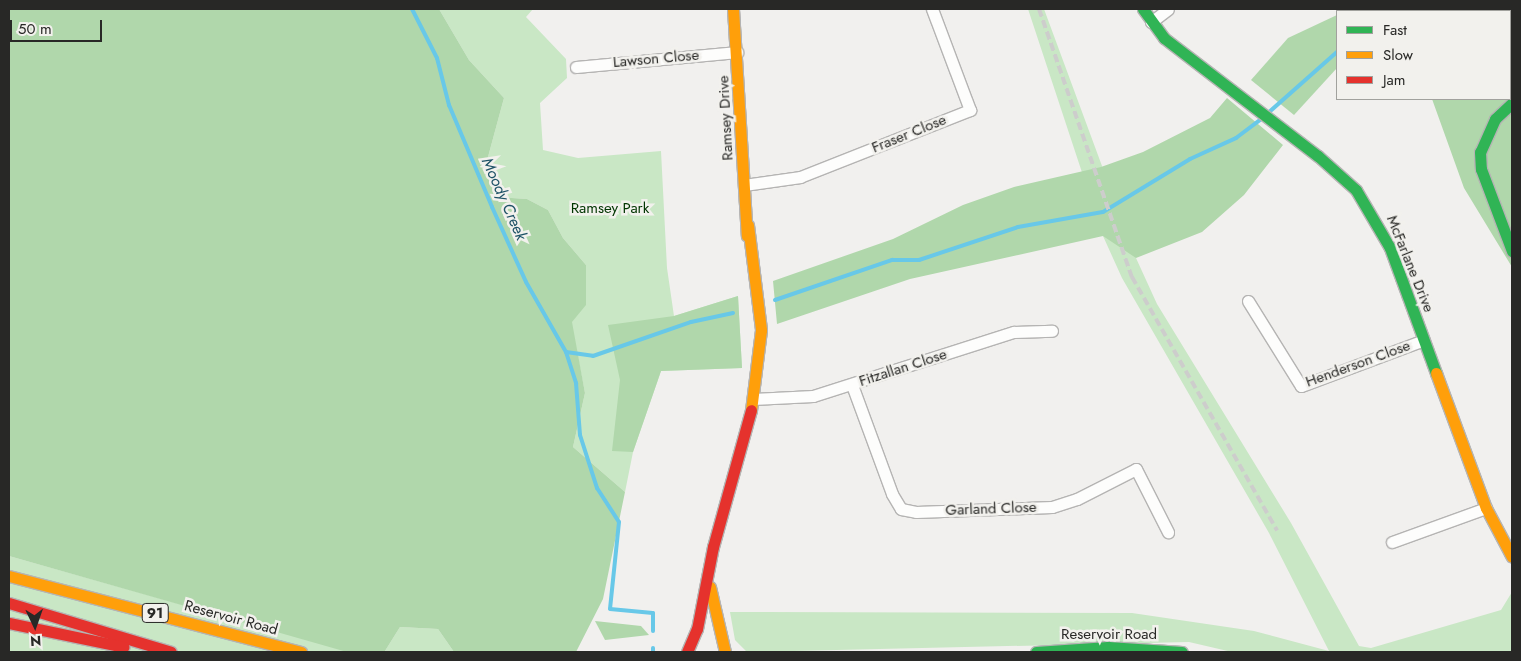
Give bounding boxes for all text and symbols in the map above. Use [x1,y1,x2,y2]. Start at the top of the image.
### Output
scale bar [12,10,105,42]
legend [1336,10,1511,100]
text: 50 m [18,18,52,40]
text: Fast [1383,19,1407,41]
text: Slow [1383,44,1413,66]
street label: Lawson Close [612,46,700,72]
text: Jam [1383,69,1406,91]
street label: Ramsey Drive [715,75,737,161]
street label: Fraser Close [869,111,949,157]
water label: Moody Creek [477,155,531,243]
park label: Ramsey Park [571,200,649,218]
street label: McFarlane Drive [1382,213,1438,315]
street label: Henderson Close [1303,337,1413,391]
street label: Fitzallan Close [857,345,949,391]
street label: Garland Close [945,498,1037,520]
street label: Reservoir Road [182,597,280,639]
north arrow [10,601,60,651]
road number: 91 [141,602,169,624]
street label: Reservoir Road [1061,626,1157,644]
text: N [30,631,42,651]

